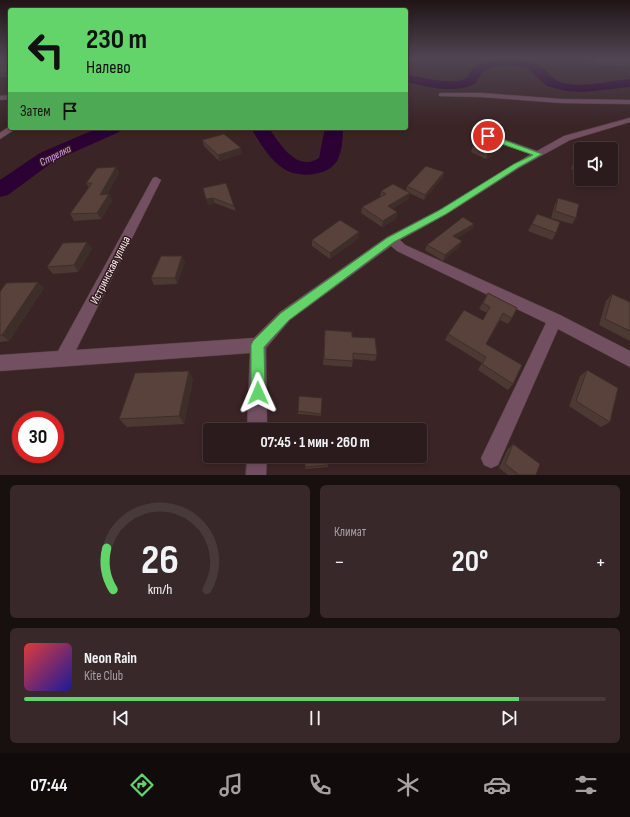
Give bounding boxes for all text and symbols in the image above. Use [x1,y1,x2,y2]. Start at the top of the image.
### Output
text: 230 m [86,23,147,56]
icon: left [20,24,72,76]
text: Налево [86,57,131,78]
icon: arrive [59,100,81,122]
text: Затем [20,102,51,121]
pin [471,119,505,153]
icon: arrive [477,125,499,147]
water label: Стрелка [37,142,74,169]
map controls [574,142,618,186]
button: sound [574,142,618,186]
street label: Истринская улица [87,233,134,307]
position arrow [237,372,279,414]
speed limit sign: 30 [12,411,64,463]
text: 07:45 · 1 мин · 260 m [260,433,370,452]
text: Климат [334,524,366,540]
text: 26 [141,535,179,584]
text: 20° [452,544,488,580]
text: − [334,549,345,576]
text: + [595,549,606,576]
text: km/h [148,580,172,597]
text: Neon Rain [84,649,137,668]
text: Kite Club [84,668,123,684]
icon: previous [110,707,132,729]
icon: pause [304,707,326,729]
icon: next [498,707,520,729]
icon: directions [128,771,156,799]
icon: music [217,771,245,799]
icon: phone [306,771,334,799]
icon: climate [394,771,422,799]
icon: car [483,771,511,799]
icon: filters [572,771,600,799]
text: 07:44 [30,775,68,796]

